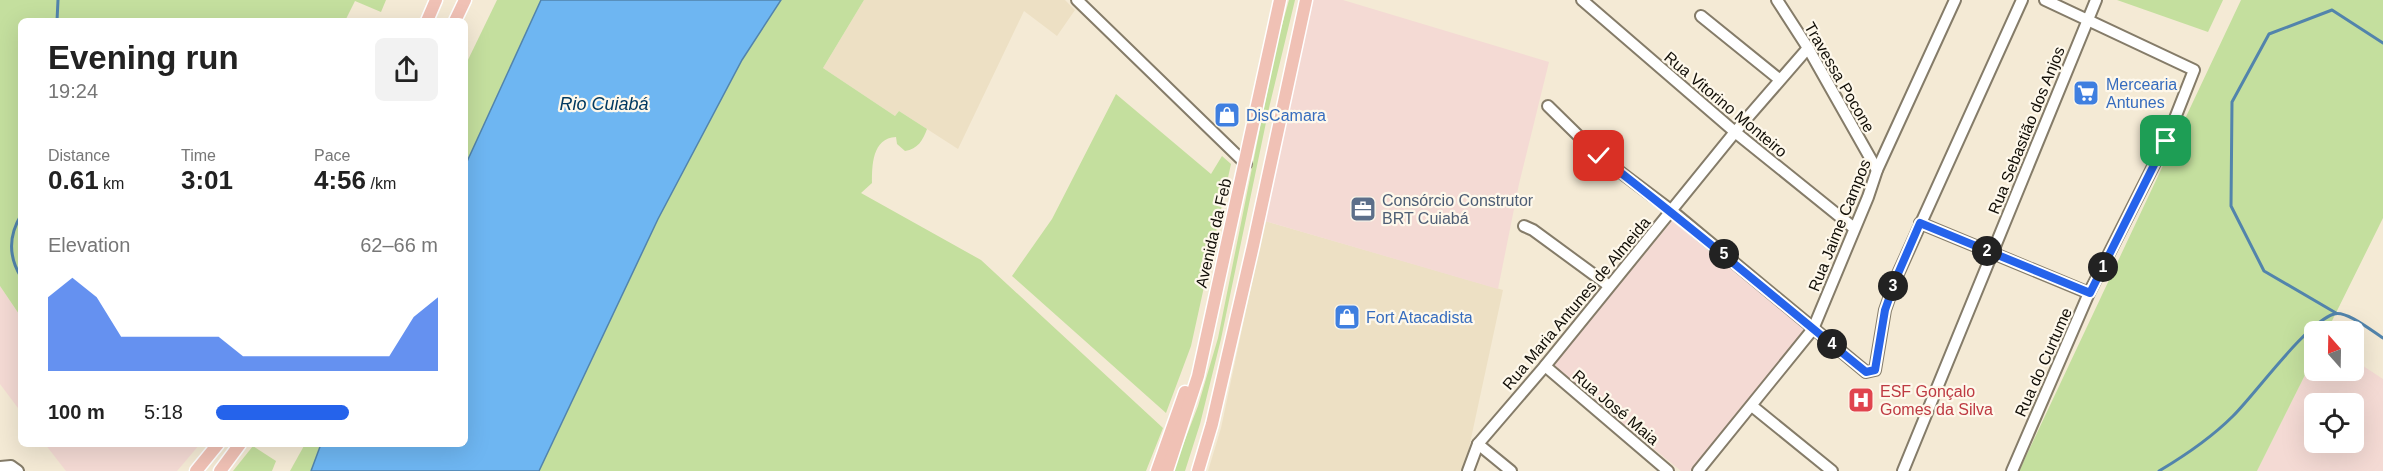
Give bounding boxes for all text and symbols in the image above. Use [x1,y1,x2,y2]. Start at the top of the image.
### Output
street label: Travessa Pocone [1801,19,1878,135]
button: share [375,38,438,101]
text: Evening run [48,39,239,76]
street label: Rua Sebastião dos Anjos [1985,44,2068,216]
street label: Rua Vitorino Monteiro [1661,48,1790,161]
place label: Mercearia Antunes [2106,76,2177,111]
supermarket icon: Mercearia Antunes [2071,78,2101,108]
text: 19:24 [48,80,98,102]
water label: Rio Cuiabá [559,94,649,114]
shop icon: DisCamara [1212,100,1242,130]
place label: DisCamara [1246,107,1326,124]
pin [2140,115,2191,166]
icon: arrive [2149,124,2182,157]
pin [1573,130,1624,181]
icon: check [1582,139,1615,172]
text: Distance [48,147,110,164]
text: Time [181,147,216,164]
text: Pace [314,147,350,164]
street label: Rua Jaime Campos [1805,157,1874,294]
text: 0.61 [48,165,99,195]
text: 3:01 [181,165,233,195]
text: 4:56 [314,165,366,195]
text: km [99,175,124,192]
text: /km [366,175,396,192]
street label: Avenida da Feb [1193,177,1234,289]
place label: Consórcio Construtor BRT Cuiabá [1382,192,1534,227]
office icon: Consórcio Construtor BRT Cuiabá [1348,194,1378,224]
street label: Rua Maria Antunes de Almeida [1499,214,1654,393]
text: Elevation [48,234,130,256]
text: 62–66 m [360,234,438,256]
pin: 2 [1972,236,2002,266]
pin: 5 [1709,239,1739,269]
text: 2 [1983,242,1991,259]
text: 5 [1720,245,1728,262]
pin: 1 [2088,252,2118,282]
text: 1 [2099,258,2107,275]
pin: 3 [1878,271,1908,301]
text: 3 [1889,277,1897,294]
shop icon: Fort Atacadista [1332,302,1362,332]
street label: Rua do Curtume [2012,305,2075,419]
place label: Fort Atacadista [1366,309,1473,326]
north arrow [2304,321,2364,381]
map controls [2304,321,2364,453]
pin: 4 [1817,329,1847,359]
text: 4 [1828,335,1836,352]
street label: Rua José Maia [1569,367,1662,448]
place label: ESF Gonçalo Gomes da Silva [1880,383,1993,418]
hospital icon: ESF Gonçalo Gomes da Silva [1846,385,1876,415]
button: locate [2304,393,2364,453]
text: 100 m [48,401,105,423]
text: 5:18 [144,401,183,423]

